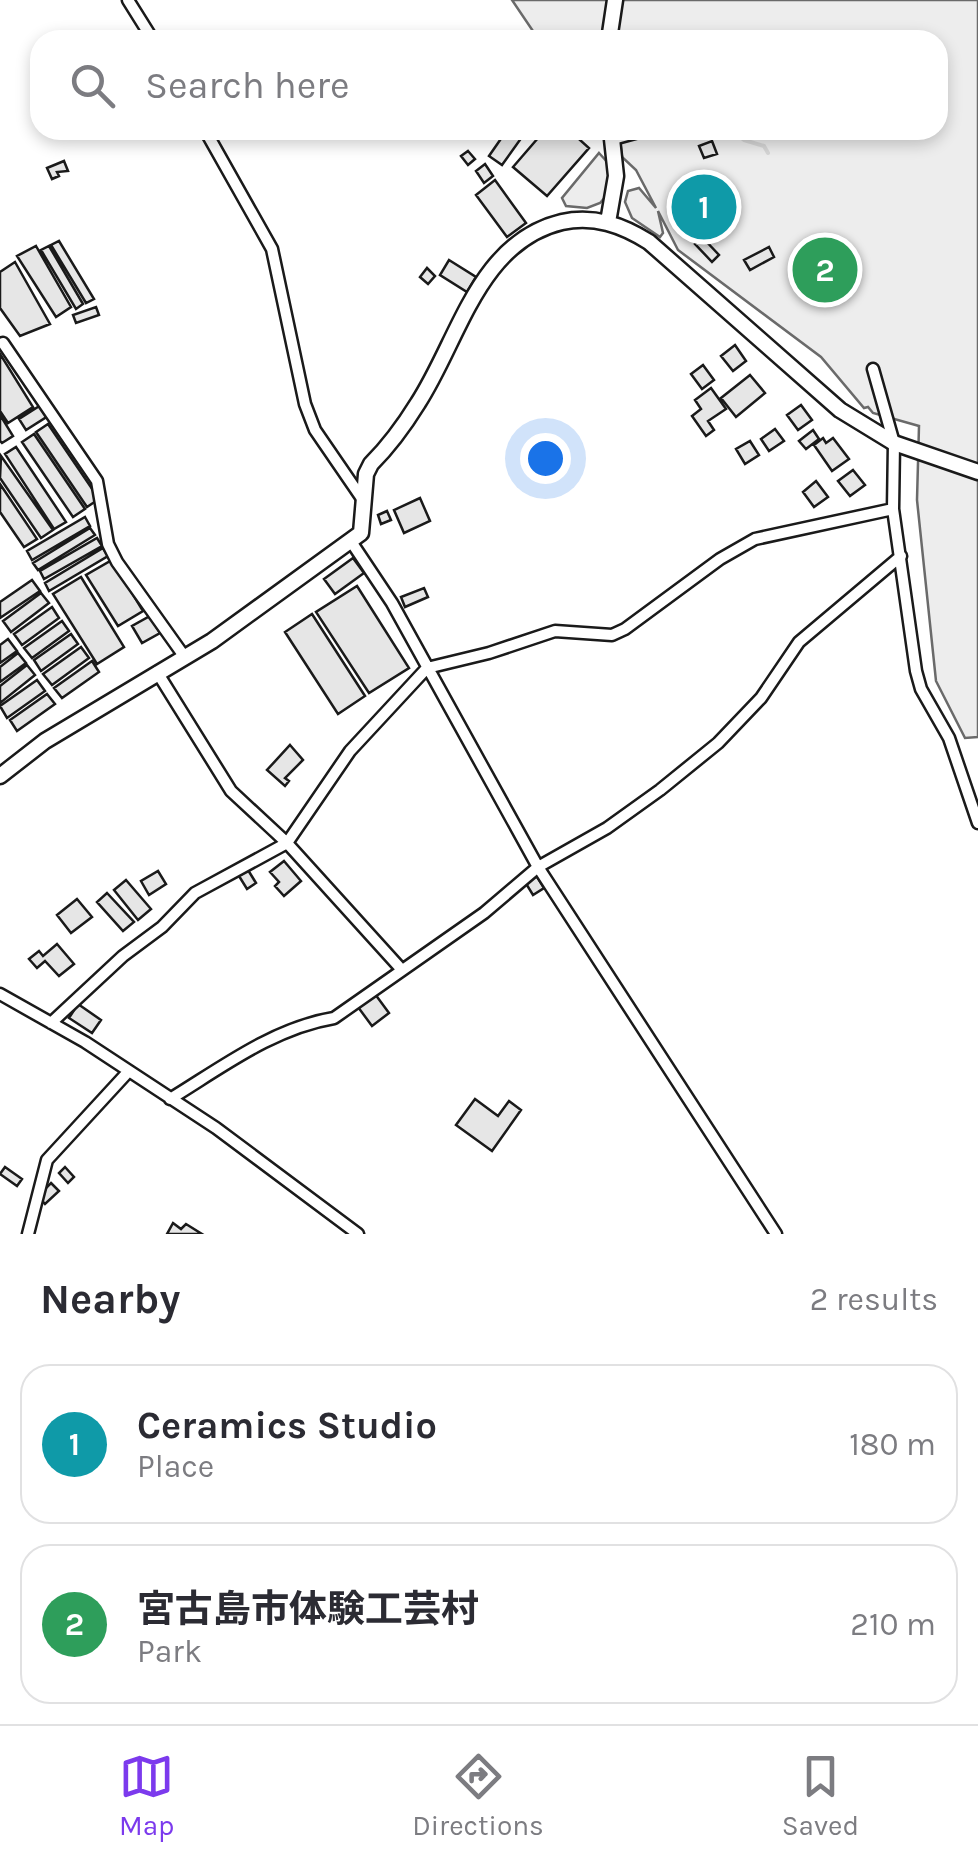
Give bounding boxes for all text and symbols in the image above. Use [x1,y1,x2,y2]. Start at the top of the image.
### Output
search box [30,30,948,140]
icon: search [65,58,120,113]
text: Search here [145,63,349,108]
pin: 1 [672,170,736,244]
pin: 2 [792,232,858,308]
your location [520,433,571,484]
text: Nearby [40,1274,180,1324]
text: 2 results [810,1281,938,1318]
text: Ceramics Studio [137,1403,437,1448]
text: 1 [69,1426,80,1463]
text: 180 m [849,1426,936,1463]
text: Place [137,1448,214,1485]
text: 宮古島市体験工芸村 [137,1587,479,1632]
text: 2 [65,1606,84,1643]
text: 210 m [850,1606,936,1643]
text: Park [137,1633,202,1670]
tab: Map [119,1749,174,1842]
tab: Directions [412,1749,544,1842]
tab: Saved [782,1749,859,1842]

